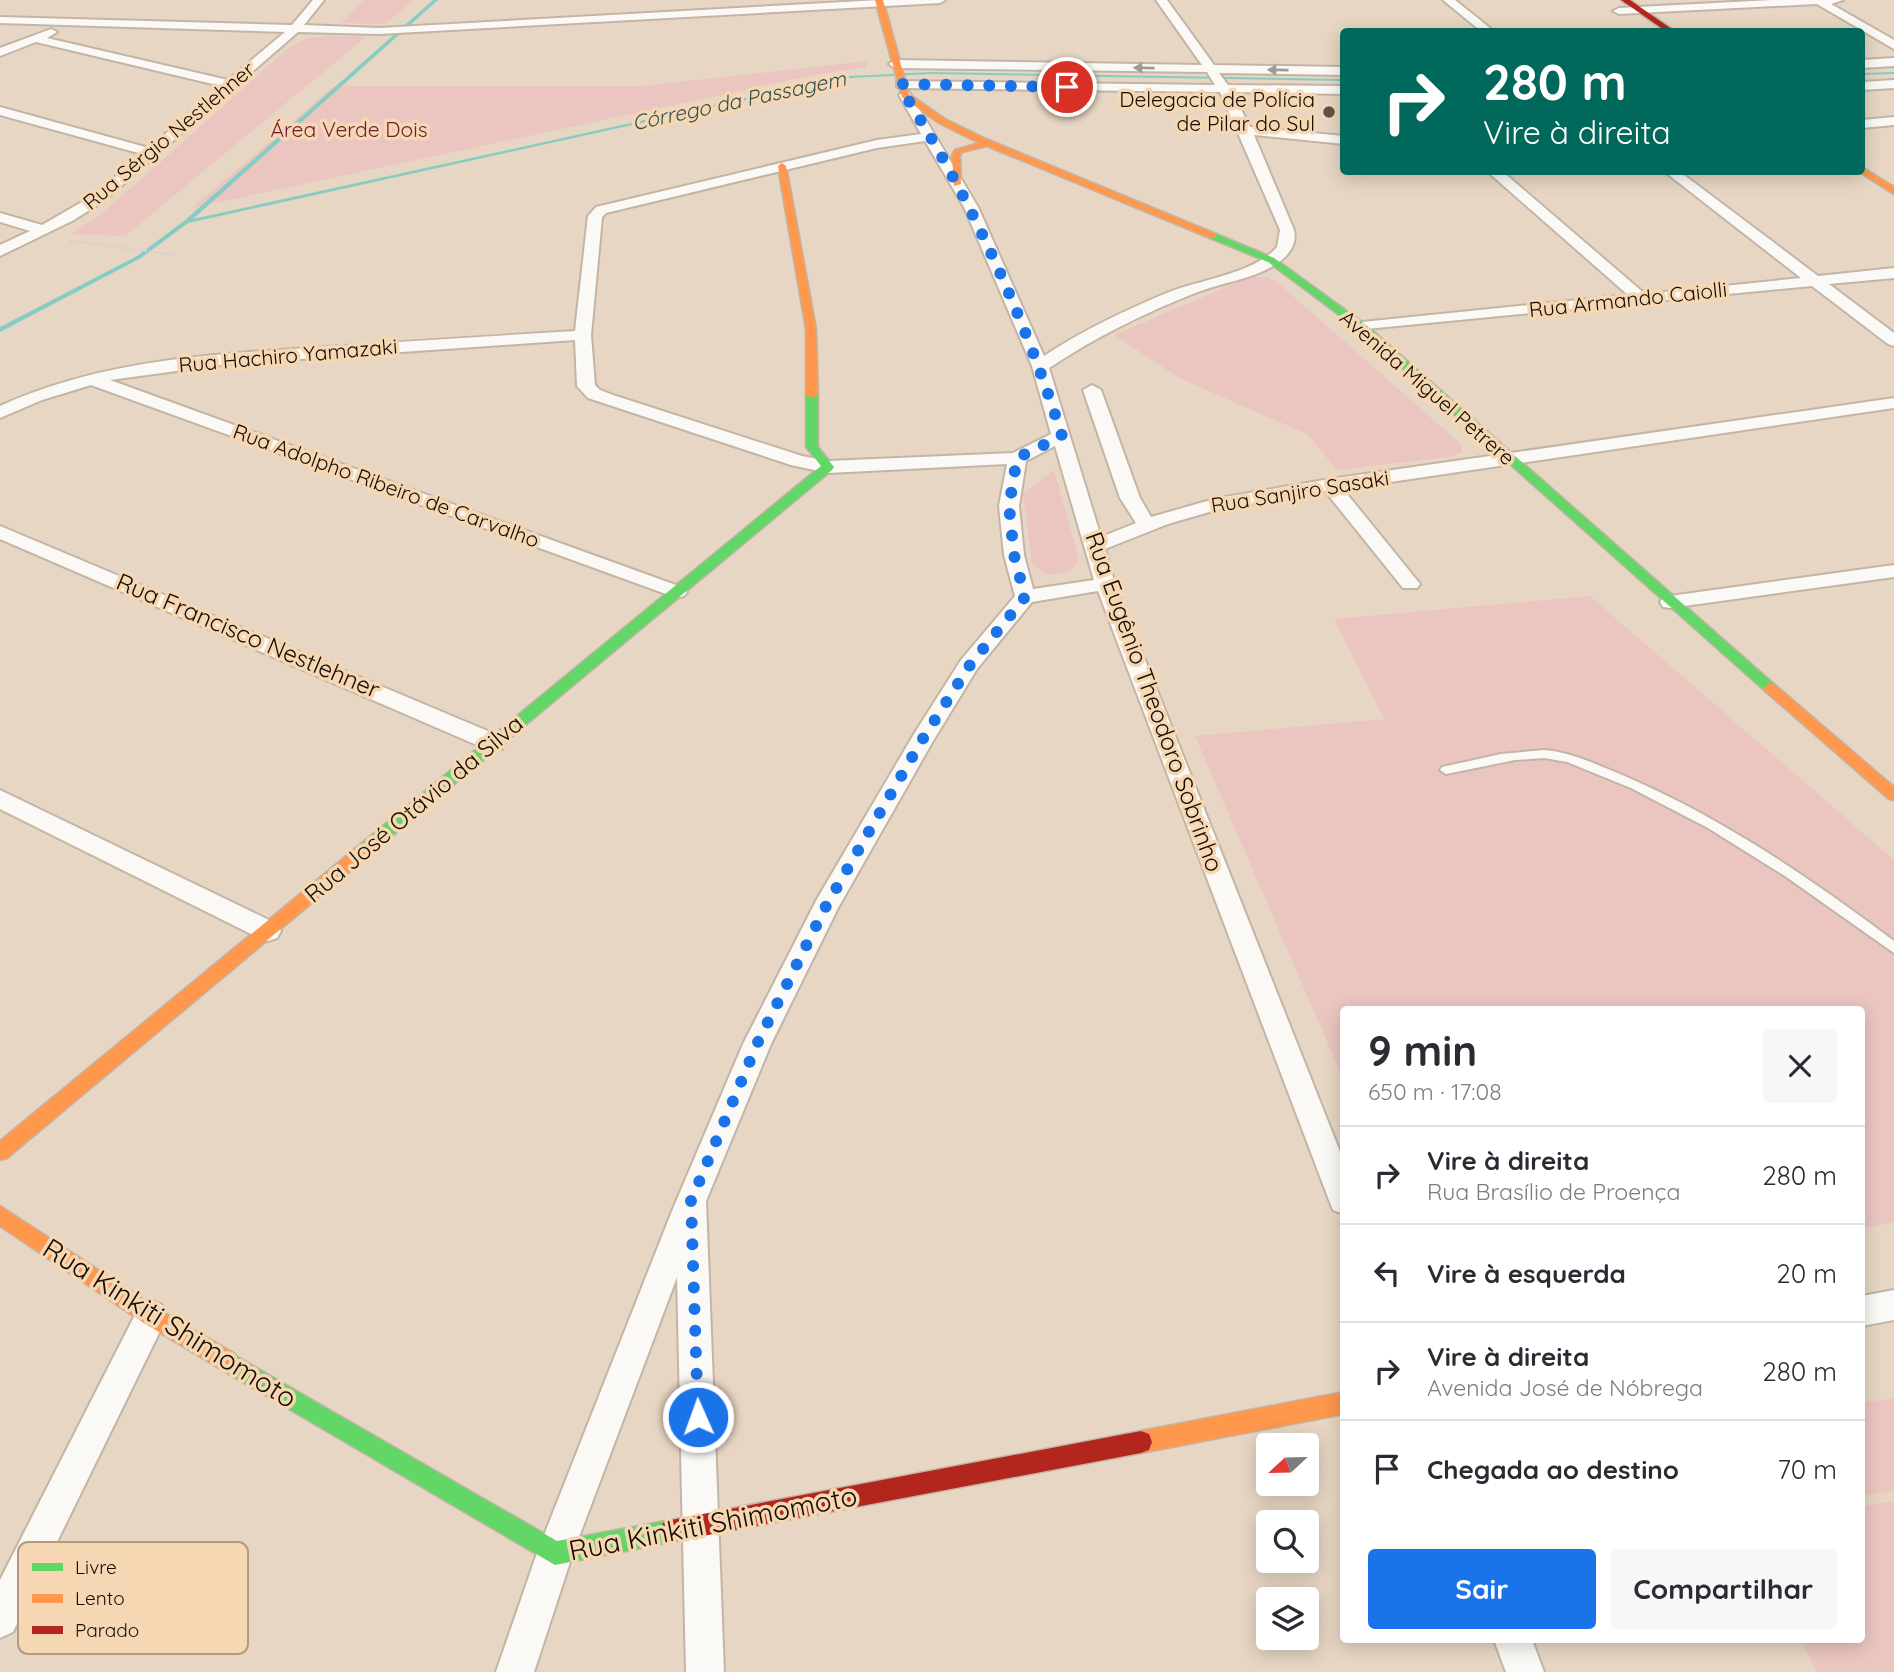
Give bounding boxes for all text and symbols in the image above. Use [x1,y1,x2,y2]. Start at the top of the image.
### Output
text: 280 m [1483,51,1627,112]
street label: Rua Sérgio Nestlehner [77,56,260,215]
icon: right [1368,56,1459,147]
pin [1037,57,1097,117]
one-way arrow [1133,62,1155,74]
one-way arrow [1267,64,1289,76]
water label: Córrego da Passagem [630,65,849,135]
icon: arrive [1048,68,1086,106]
place label: Delegacia de Polícia de Pilar do Sul [1119,86,1315,136]
marker: Delegacia de Polícia de Pilar do Sul [1321,104,1337,120]
text: Vire à direita [1483,112,1671,152]
park label: Área Verde Dois [270,116,428,142]
street label: Rua Armando Caiolli [1528,276,1728,322]
street label: Avenida Miguel Petrere [1335,304,1520,470]
street label: Rua Hachiro Yamazaki [177,332,398,378]
street label: Rua Adolpho Ribeiro de Carvalho [230,417,543,553]
street label: Rua Sanjiro Sasaki [1209,464,1391,518]
street label: Rua Eugênio Theodoro Sobrinho [1079,528,1230,876]
street label: Rua Francisco Nestlehner [112,566,385,704]
street label: Rua José Otávio da Silva [298,708,529,908]
text: 9 min [1368,1024,1477,1077]
button: close [1763,1029,1837,1103]
text: 650 m · 17:08 [1368,1077,1502,1106]
text: Vire à direita [1427,1144,1589,1177]
icon: right [1368,1156,1406,1194]
text: 280 m [1762,1159,1837,1192]
text: Rua Brasílio de Proença [1427,1177,1680,1206]
street label: Rua Kinkiti Shimomoto [37,1230,304,1415]
icon: left [1368,1254,1406,1292]
text: Vire à esquerda [1427,1257,1626,1290]
text: 20 m [1776,1257,1837,1290]
text: Vire à direita [1427,1340,1589,1373]
icon: right [1368,1352,1406,1390]
text: 280 m [1762,1355,1837,1388]
text: Avenida José de Nóbrega [1427,1373,1703,1402]
position arrow [661,1380,735,1454]
north arrow [1256,1433,1320,1496]
map controls [1256,1433,1319,1650]
icon: arrive [1368,1450,1406,1488]
text: Chegada ao destino [1427,1453,1679,1486]
text: 70 m [1777,1453,1837,1486]
street label: Rua Kinkiti Shimomoto [566,1477,860,1568]
button: search [1256,1510,1319,1573]
legend [18,1542,248,1654]
button: Sair [1368,1549,1596,1629]
button: Compartilhar [1610,1549,1837,1629]
text: Livre [75,1555,117,1579]
text: Lento [75,1586,125,1610]
button: layers [1256,1587,1319,1650]
text: Parado [75,1618,139,1642]

